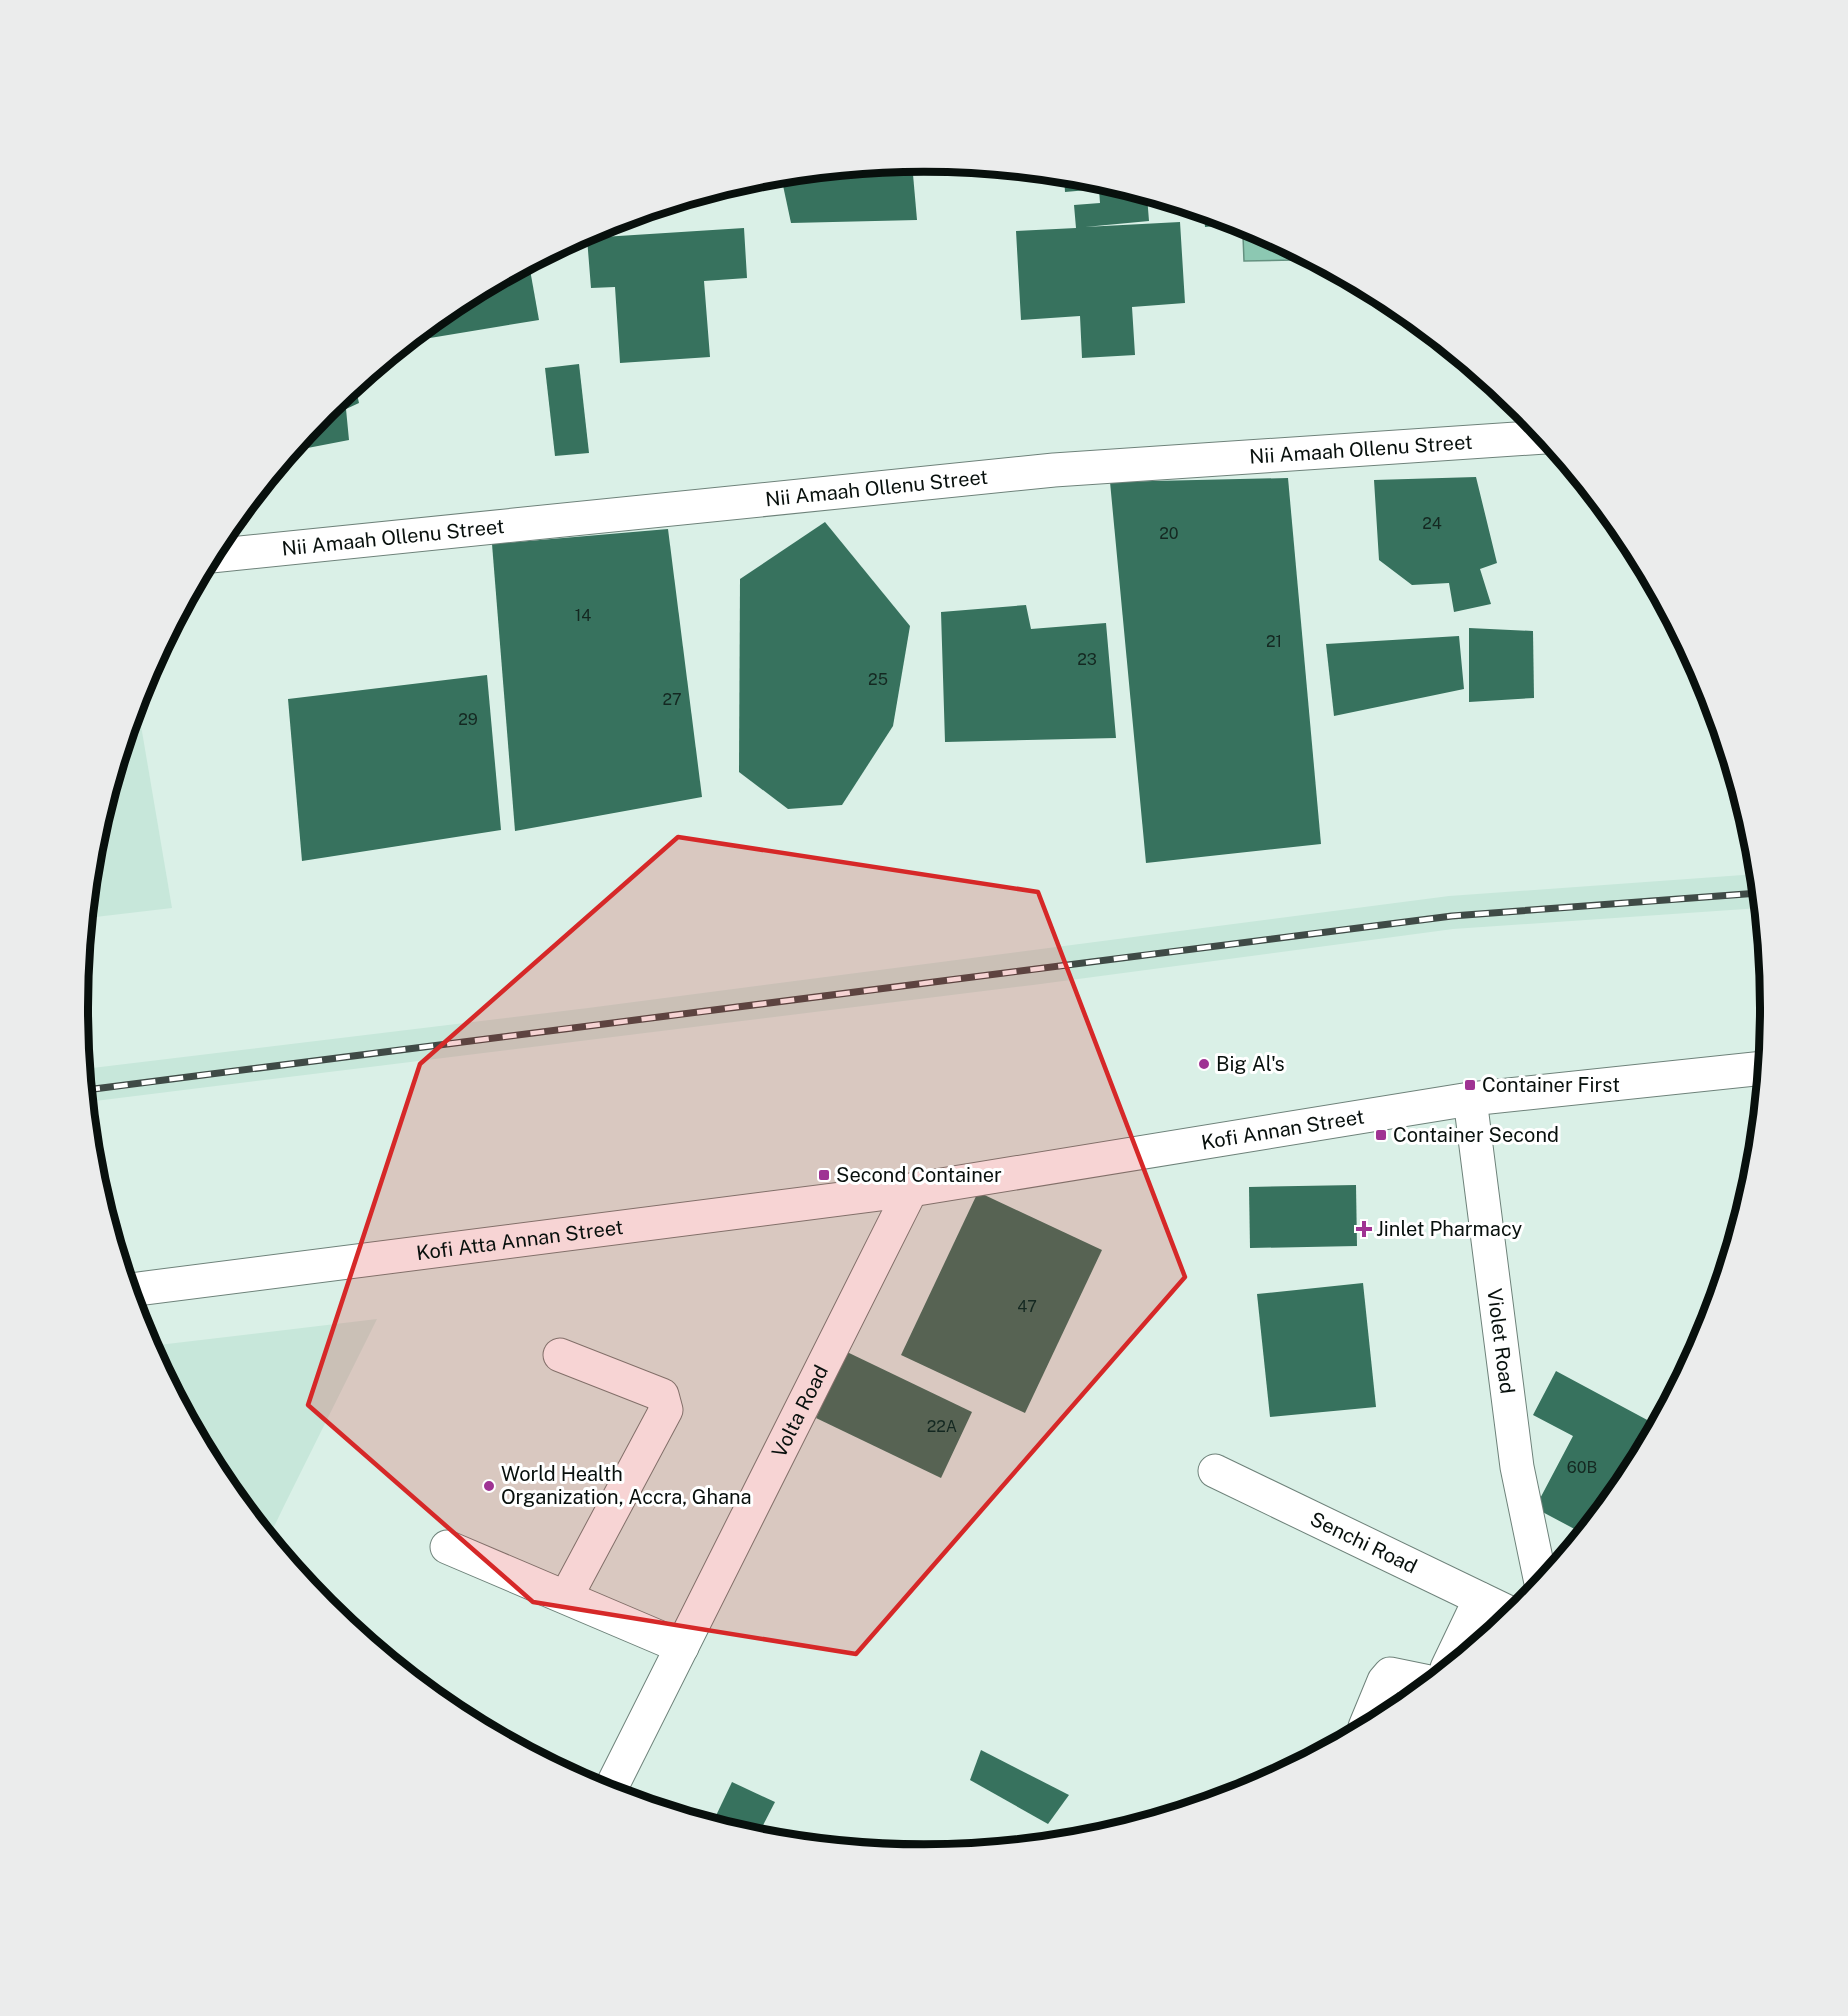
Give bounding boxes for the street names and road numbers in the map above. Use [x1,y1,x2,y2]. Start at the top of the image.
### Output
street label: Nii Amaah Ollenu Street [1249,430,1473,469]
street label: Nii Amaah Ollenu Street [764,465,989,511]
street label: Nii Amaah Ollenu Street [281,514,506,561]
street label: Kofi Annan Street [1199,1104,1366,1155]
street label: Kofi Atta Annan Street [415,1215,625,1265]
street label: Violet Road [1482,1287,1520,1395]
street label: Volta Road [767,1361,833,1461]
street label: Senchi Road [1306,1507,1421,1579]

